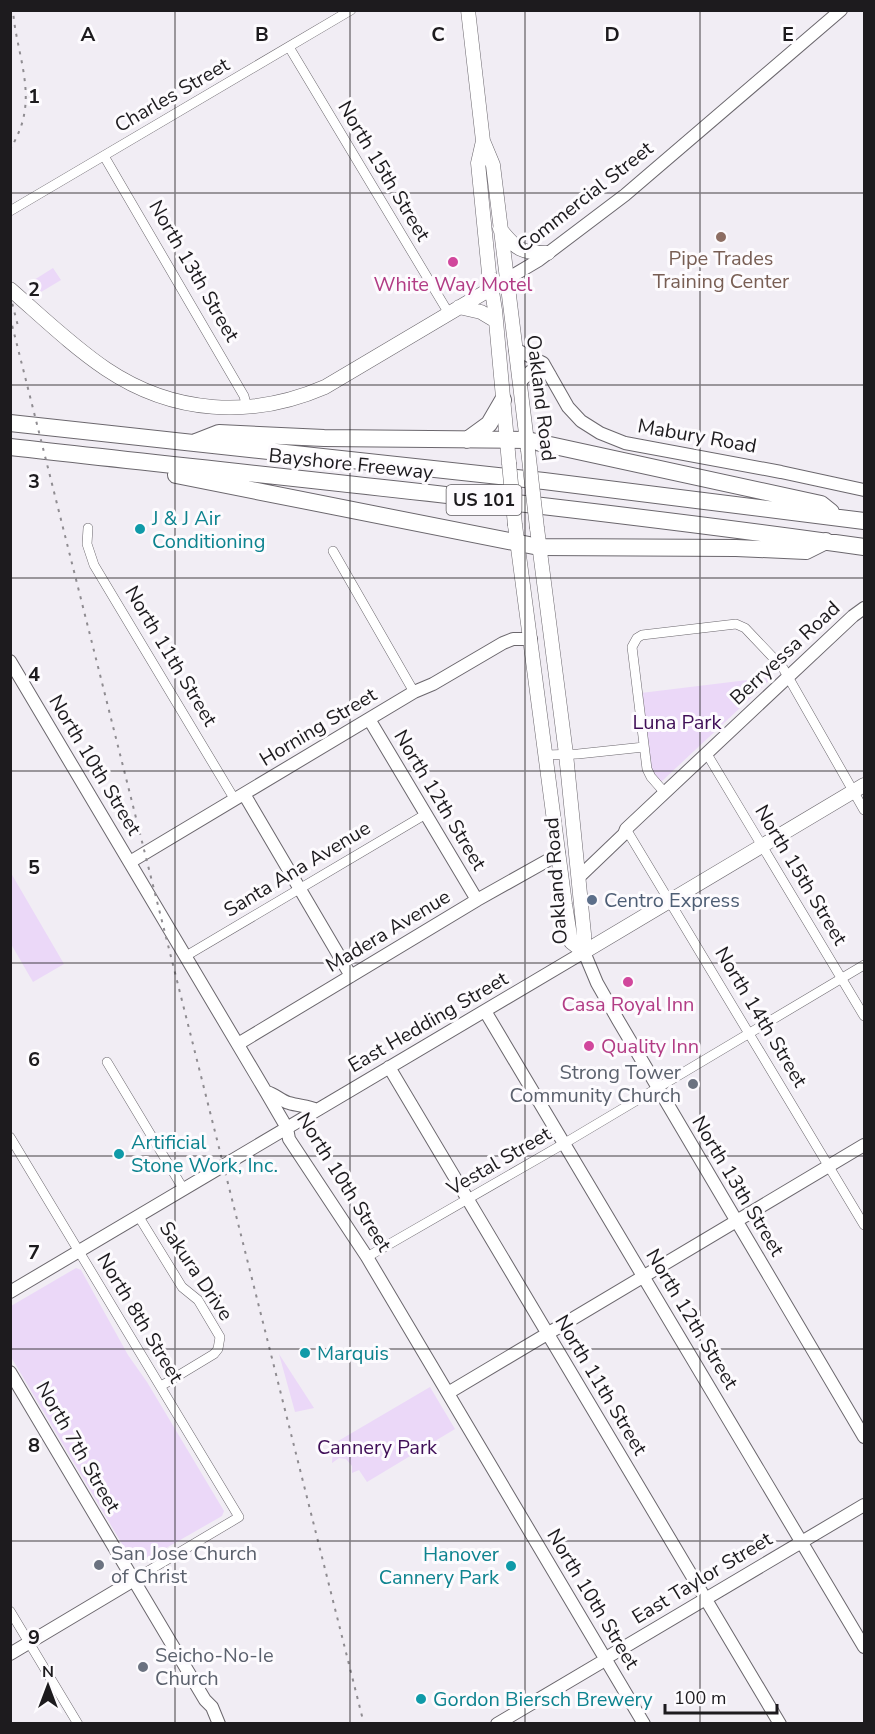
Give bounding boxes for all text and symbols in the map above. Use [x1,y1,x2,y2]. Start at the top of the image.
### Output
text: A [81,21,96,48]
text: B [255,21,269,48]
text: C [431,21,445,48]
text: D [604,21,620,48]
text: E [782,21,794,48]
street label: Charles Street [110,51,235,139]
text: 1 [28,83,40,110]
street label: North 15th Street [331,96,437,247]
street label: Commercial Street [511,135,659,259]
street label: North 13th Street [143,195,246,348]
marker: Pipe Trades Training Center [714,230,728,244]
place label: Pipe Trades Training Center [653,245,789,295]
marker: White Way Motel [446,255,460,269]
place label: White Way Motel [373,271,533,298]
text: 2 [28,276,40,303]
street label: Oakland Road [520,333,562,463]
street label: Mabury Road [635,412,759,460]
street label: Bayshore Freeway [267,442,435,486]
text: 3 [28,468,40,495]
road number: US 101 [446,485,522,515]
place label: J & J Air Conditioning [151,505,265,555]
marker: J & J Air Conditioning [133,522,147,536]
street label: North 11th Street [118,581,224,732]
street label: Berryessa Road [724,595,846,711]
text: 4 [28,661,40,688]
street label: Horning Street [254,681,383,773]
street label: North 10th Street [42,690,148,841]
park label: Luna Park [633,709,722,736]
street label: North 12th Street [387,725,493,876]
street label: North 15th Street [748,800,854,951]
street label: Santa Ana Avenue [219,814,375,924]
street label: Oakland Road [538,817,574,945]
text: 5 [28,854,40,881]
street label: Madera Avenue [321,883,455,979]
place label: Centro Express [604,887,740,914]
marker: Centro Express [585,893,599,907]
street label: North 14th Street [708,942,814,1093]
street label: East Hedding Street [343,965,514,1079]
marker: Casa Royal Inn [621,975,635,989]
place label: Casa Royal Inn [562,991,694,1018]
place label: Quality Inn [601,1033,699,1060]
marker: Quality Inn [582,1039,596,1053]
text: 6 [28,1046,40,1073]
place label: Strong Tower Community Church [509,1059,681,1109]
marker: Strong Tower Community Church [686,1077,700,1091]
street label: North 10th Street [290,1107,398,1257]
street label: North 13th Street [685,1111,791,1262]
street label: Vestal Street [441,1120,557,1202]
place label: Artificial Stone Work, Inc. [131,1129,278,1179]
marker: Artificial Stone Work, Inc. [112,1147,126,1161]
street label: Sakura Drive [153,1216,239,1326]
text: 7 [28,1239,40,1266]
street label: North 12th Street [639,1244,745,1395]
street label: North 8th Street [91,1248,190,1389]
street label: North 11th Street [548,1310,654,1461]
place label: Marquis [317,1340,389,1367]
marker: Marquis [298,1346,312,1360]
street label: North 7th Street [30,1377,127,1518]
text: 8 [28,1432,40,1459]
park label: Cannery Park [317,1434,438,1461]
street label: North 10th Street [540,1524,646,1675]
street label: East Taylor Street [627,1525,778,1630]
place label: San Jose Church of Christ [111,1540,257,1590]
place label: Hanover Cannery Park [379,1541,500,1591]
marker: San Jose Church of Christ [92,1558,106,1572]
marker: Hanover Cannery Park [504,1559,518,1573]
text: 9 [28,1624,40,1651]
place label: Seicho-No-Ie Church [155,1642,274,1692]
north arrow [18,1656,78,1716]
marker: Seicho-No-Ie Church [136,1660,150,1674]
text: N [42,1661,54,1683]
scale bar [665,1677,778,1715]
place label: Gordon Biersch Brewery [433,1686,653,1713]
text: 100 m [674,1686,726,1710]
marker: Gordon Biersch Brewery [414,1692,428,1706]

